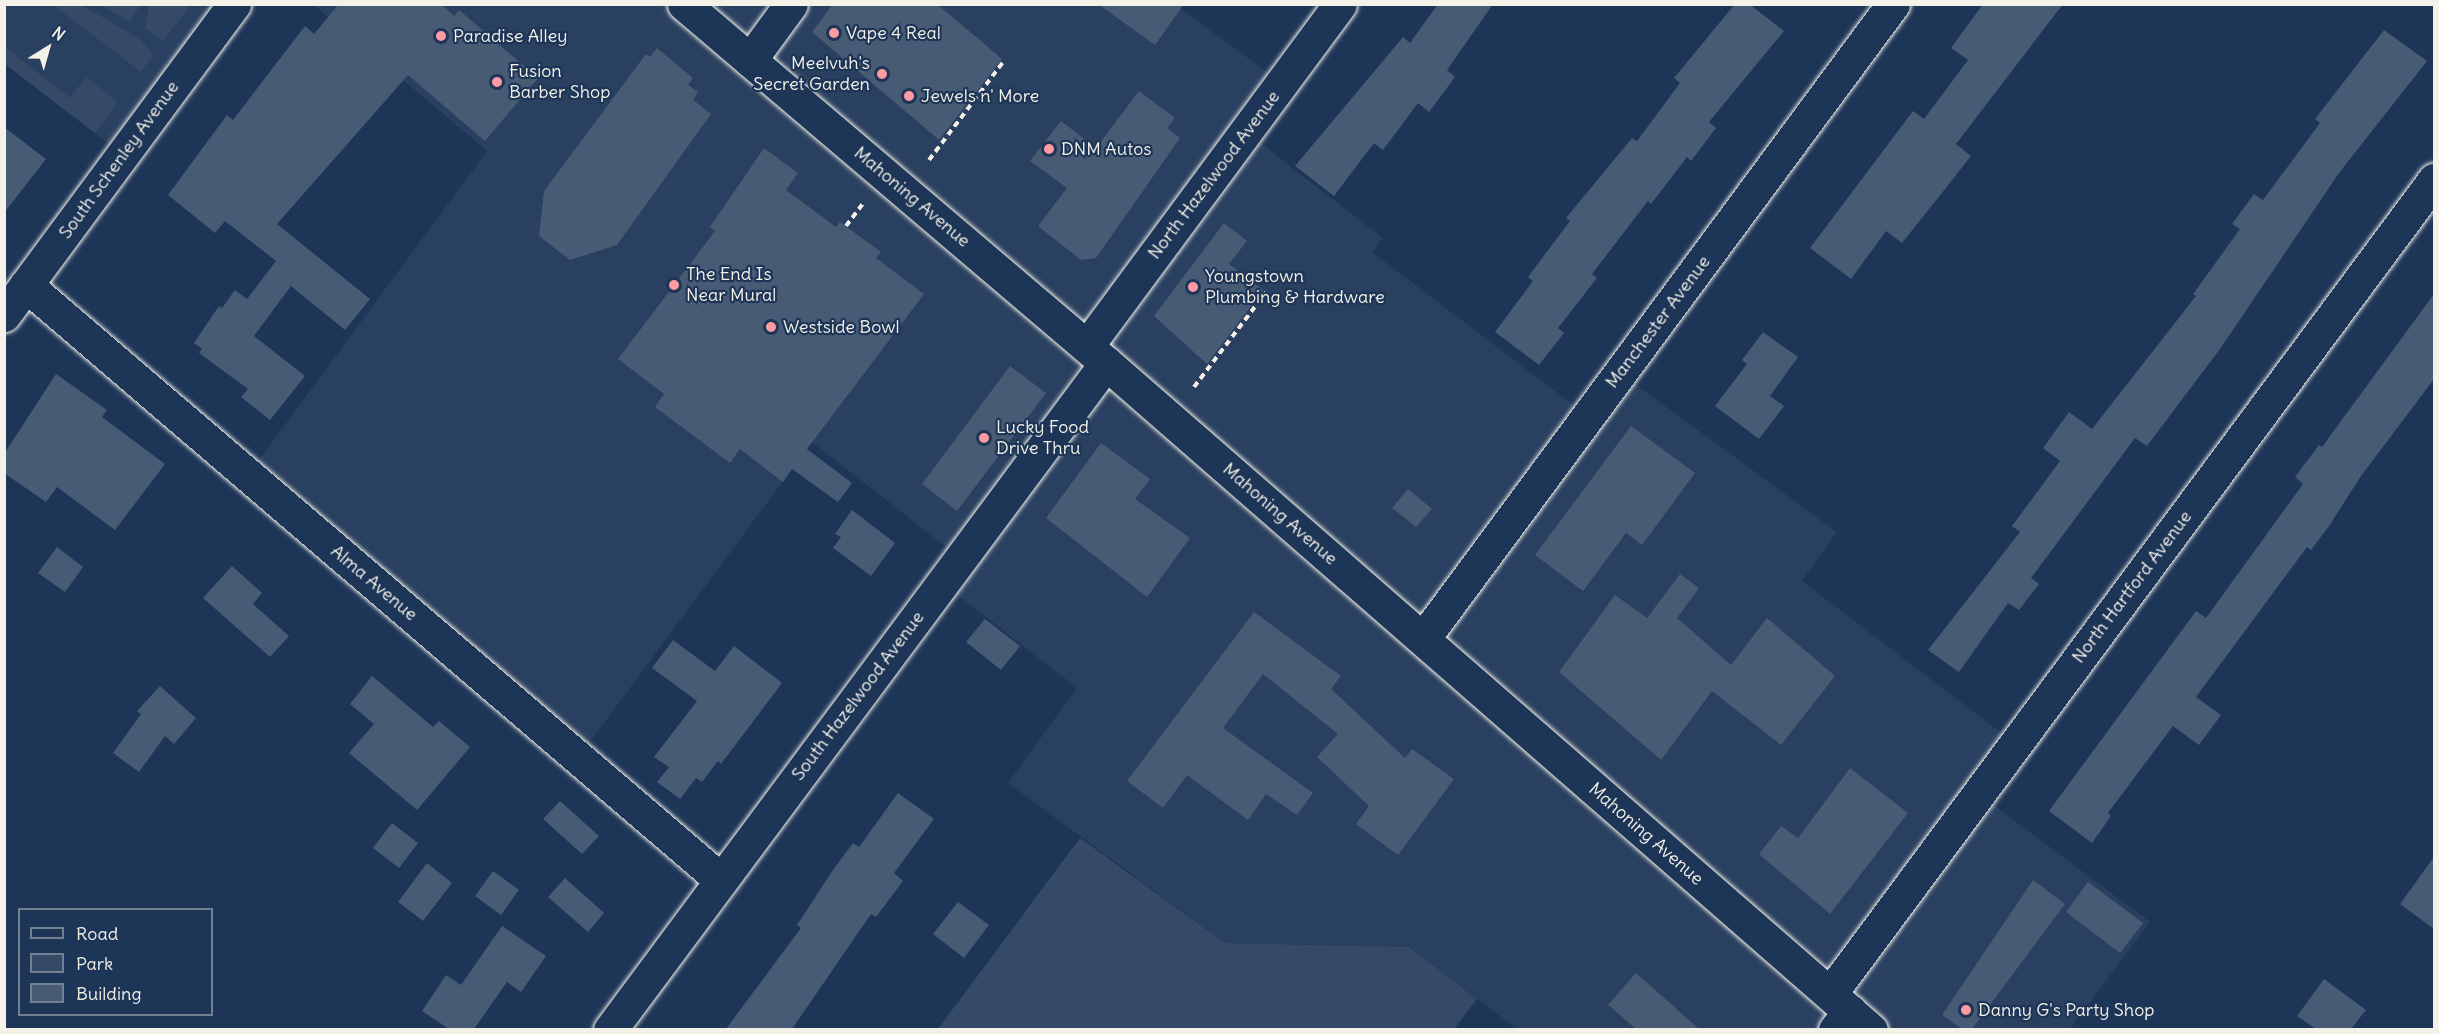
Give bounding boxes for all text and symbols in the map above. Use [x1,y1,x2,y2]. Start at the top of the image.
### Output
north arrow [18,18,78,78]
text: N [48,22,69,45]
place label: Vape 4 Real [846,22,941,44]
place label: Paradise Alley [453,25,567,47]
marker: Vape 4 Real [827,26,841,40]
marker: Paradise Alley [434,29,448,43]
place label: Meelvuh's Secret Garden [753,53,870,96]
place label: Fusion Barber Shop [509,61,610,104]
marker: Meelvuh's Secret Garden [875,67,889,81]
marker: Fusion Barber Shop [490,75,504,89]
street label: South Schenley Avenue [55,77,183,243]
place label: Jewels n' More [921,85,1039,107]
street label: North Hazelwood Avenue [1144,87,1284,263]
marker: Jewels n' More [902,89,916,103]
place label: DNM Autos [1061,138,1152,160]
street label: Mahoning Avenue [850,142,974,252]
marker: DNM Autos [1042,142,1056,156]
street label: Manchester Avenue [1601,252,1715,392]
place label: The End Is Near Mural [686,264,776,306]
place label: Youngstown Plumbing & Hardware [1205,266,1385,308]
marker: The End Is Near Mural [667,278,681,292]
marker: Youngstown Plumbing & Hardware [1186,280,1200,294]
place label: Westside Bowl [783,316,899,338]
marker: Westside Bowl [764,320,778,334]
place label: Lucky Food Drive Thru [996,417,1089,460]
marker: Lucky Food Drive Thru [977,431,991,445]
street label: Mahoning Avenue [1218,458,1342,570]
street label: North Hartford Avenue [2068,507,2196,667]
street label: Alma Avenue [326,541,422,625]
street label: South Hazelwood Avenue [787,607,929,785]
street label: Mahoning Avenue [1584,778,1708,890]
legend [18,908,213,1016]
text: Road [76,922,118,945]
text: Park [76,952,113,975]
text: Building [76,982,141,1005]
place label: Danny G's Party Shop [1978,999,2155,1021]
marker: Danny G's Party Shop [1959,1003,1973,1017]

